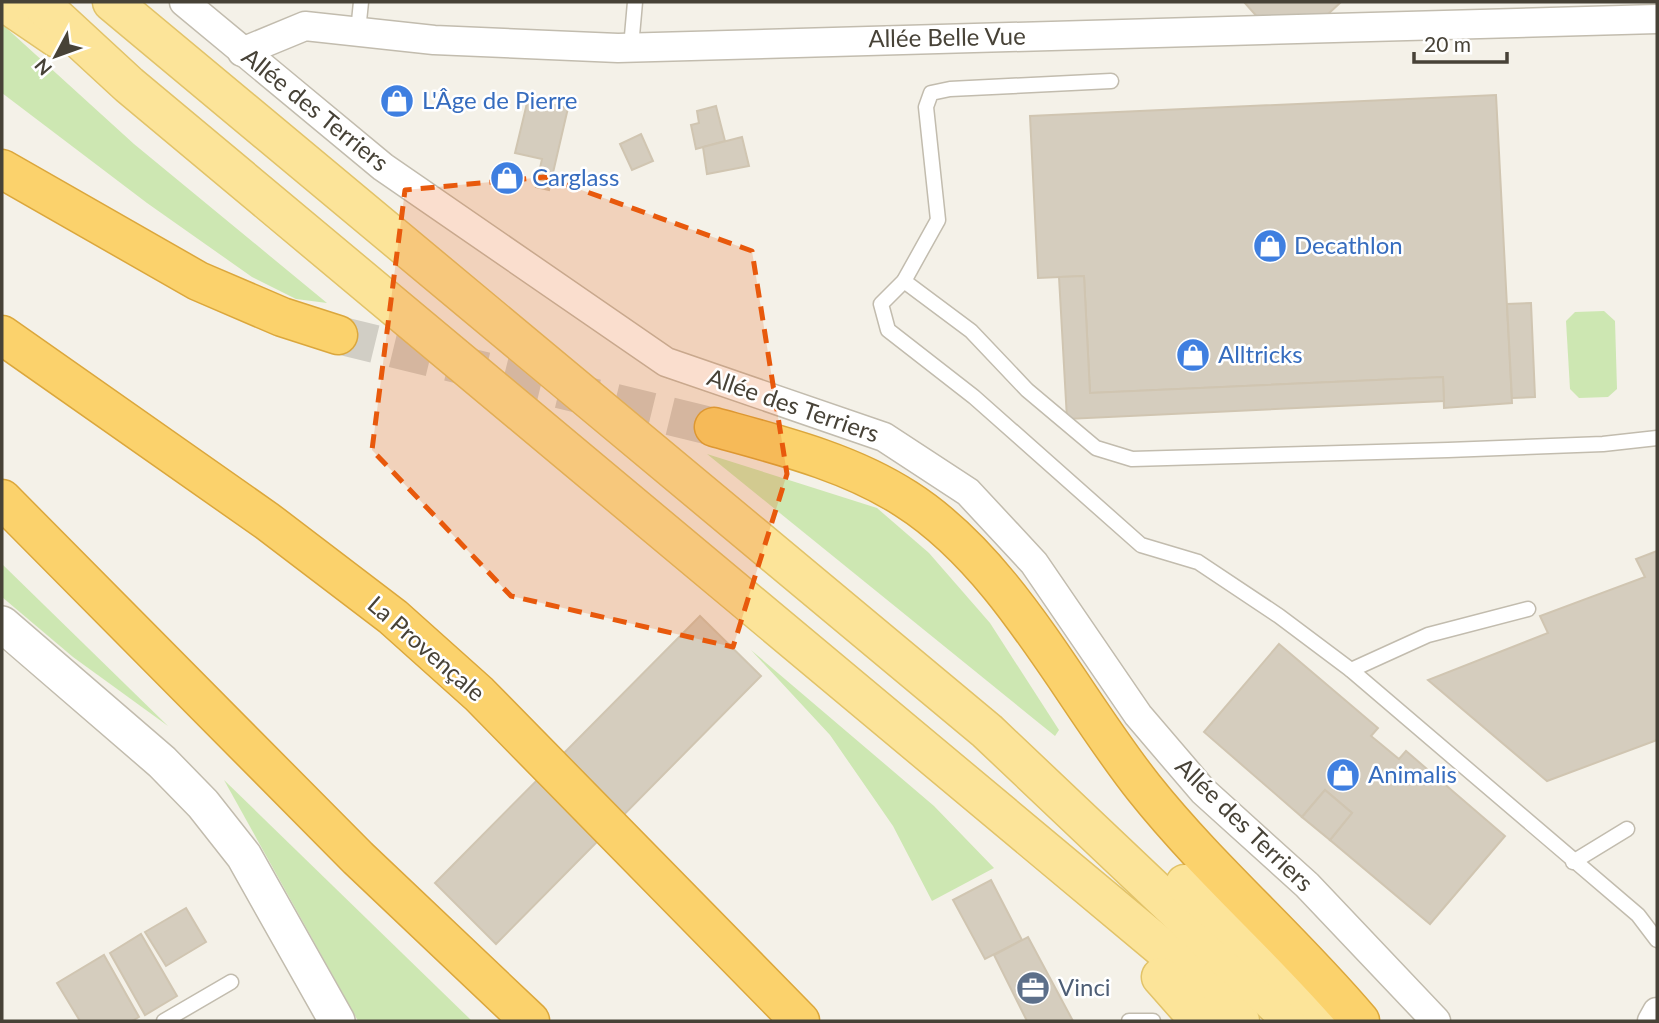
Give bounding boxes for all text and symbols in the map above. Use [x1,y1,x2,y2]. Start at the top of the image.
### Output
north arrow [21,21,91,91]
street label: Allée Belle Vue [868,21,1026,52]
scale bar [1414,21,1507,65]
text: 20 m [1424,31,1471,56]
street label: Allée des Terriers [237,41,395,177]
text: N [29,54,56,81]
shop icon: L'Âge de Pierre [378,82,416,120]
place label: L'Âge de Pierre [422,85,578,114]
shop icon: Carglass [488,159,526,197]
place label: Carglass [532,162,619,191]
shop icon: Decathlon [1251,227,1289,265]
place label: Decathlon [1294,230,1403,259]
shop icon: Alltricks [1174,336,1212,374]
place label: Alltricks [1218,339,1303,368]
street label: Allée des Terriers [704,362,883,448]
street label: La Provençale [362,589,492,707]
street label: Allée des Terriers [1170,751,1320,897]
shop icon: Animalis [1324,756,1362,794]
place label: Animalis [1368,759,1457,788]
office icon: Vinci [1014,969,1052,1007]
place label: Vinci [1058,972,1111,1001]

